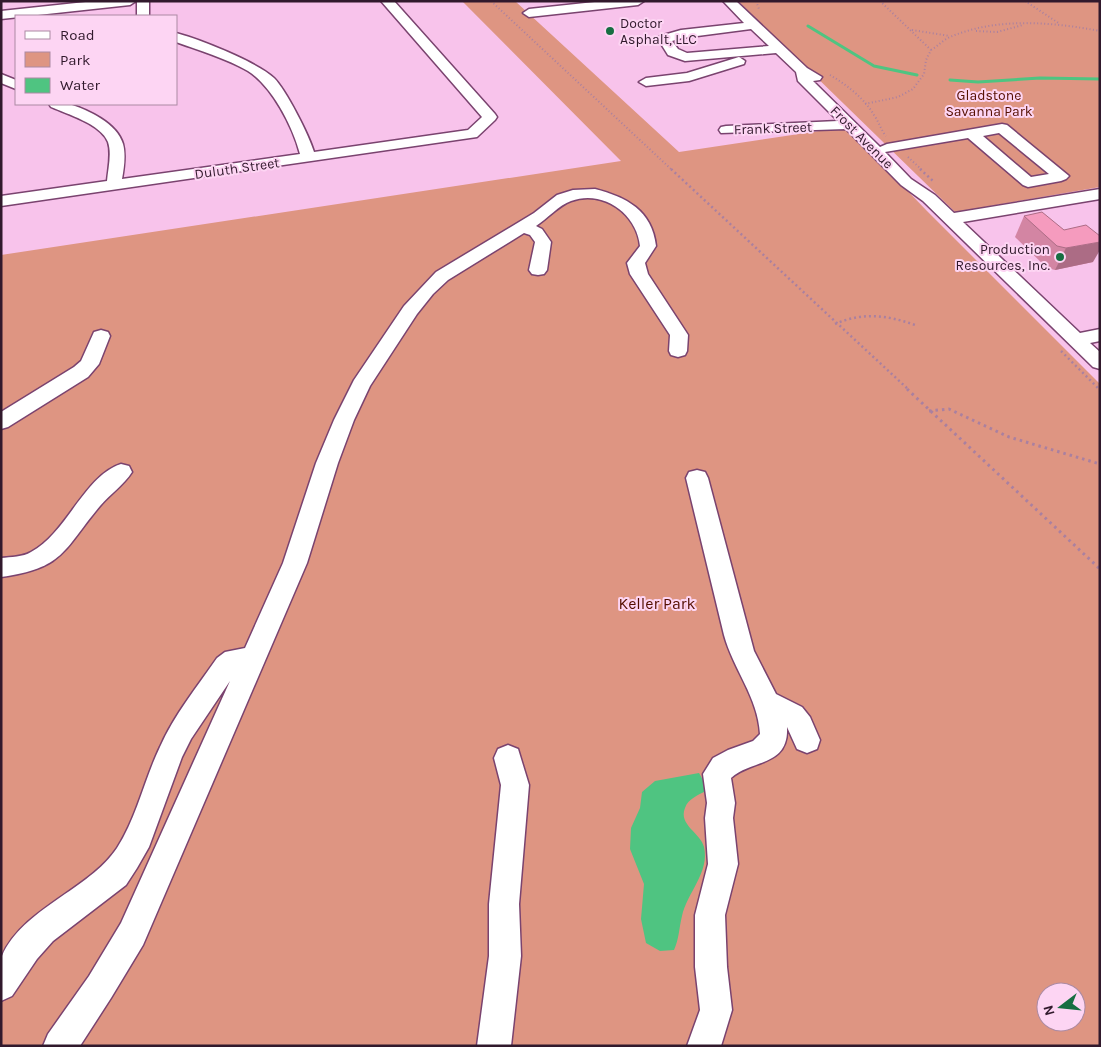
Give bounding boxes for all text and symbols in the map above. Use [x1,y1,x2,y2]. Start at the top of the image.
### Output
legend [15,15,178,105]
place label: Doctor Asphalt, LLC [620,15,697,48]
marker: Doctor Asphalt, LLC [604,25,616,37]
text: Road [60,26,95,44]
text: Park [60,51,90,69]
text: Water [60,76,101,94]
park label: Gladstone Savanna Park [945,87,1033,120]
street label: Frost Avenue [827,102,897,172]
street label: Frank Street [734,119,812,138]
street label: Duluth Street [194,154,281,183]
place label: Production Resources, Inc. [956,241,1050,274]
marker: Production Resources, Inc. [1054,251,1066,263]
park label: Keller Park [618,594,696,613]
north arrow [1036,982,1086,1032]
text: N [1039,1003,1059,1018]

